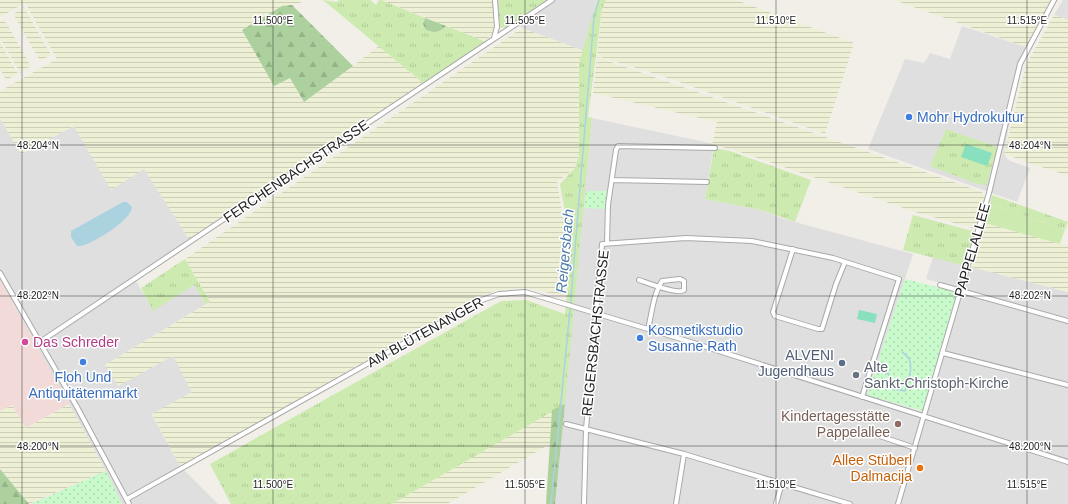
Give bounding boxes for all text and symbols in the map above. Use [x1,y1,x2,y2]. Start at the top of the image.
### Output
text: 11.500°E [253,15,294,26]
text: 11.505°E [505,15,546,26]
text: 11.510°E [756,15,797,26]
text: 11.515°E [1007,15,1048,26]
place label: Mohr Hydrokultur [917,109,1025,125]
marker: Mohr Hydrokultur [904,112,914,122]
street label: FERCHENBACHSTRASSE [220,116,372,226]
text: 48.204°N [17,140,59,151]
text: 48.204°N [1009,140,1051,151]
street label: PAPPELALLEE [951,201,993,299]
water label: Reigersbach [552,208,577,294]
street label: REIGERSBACHSTRASSE [578,249,612,417]
text: 48.202°N [17,290,59,301]
text: 48.202°N [1009,290,1051,301]
street label: AM BLÜTENANGER [364,293,486,370]
place label: Kosmetikstudio Susanne Rath [648,322,743,354]
marker: Kosmetikstudio Susanne Rath [635,333,645,343]
place label: Das Schreder [33,334,119,350]
marker: Das Schreder [20,337,30,347]
place label: ALVENI Jugendhaus [758,347,834,379]
marker: Floh Und Antiquitätenmarkt [78,357,88,367]
marker: ALVENI Jugendhaus [837,358,847,368]
place label: Alte Sankt-Christoph-Kirche [864,359,1009,391]
place label: Floh Und Antiquitätenmarkt [29,369,138,401]
marker: Alte Sankt-Christoph-Kirche [851,370,861,380]
place label: Kindertagesstätte Pappelallee [781,408,890,440]
marker: Kindertagesstätte Pappelallee [893,419,903,429]
text: 48.200°N [17,441,59,452]
text: 48.200°N [1009,441,1051,452]
place label: Allee Stüberl Dalmacija [833,452,912,484]
marker: Allee Stüberl Dalmacija [915,463,925,473]
text: 11.500°E [253,479,294,490]
text: 11.505°E [505,479,546,490]
text: 11.510°E [756,479,797,490]
text: 11.515°E [1007,479,1048,490]

